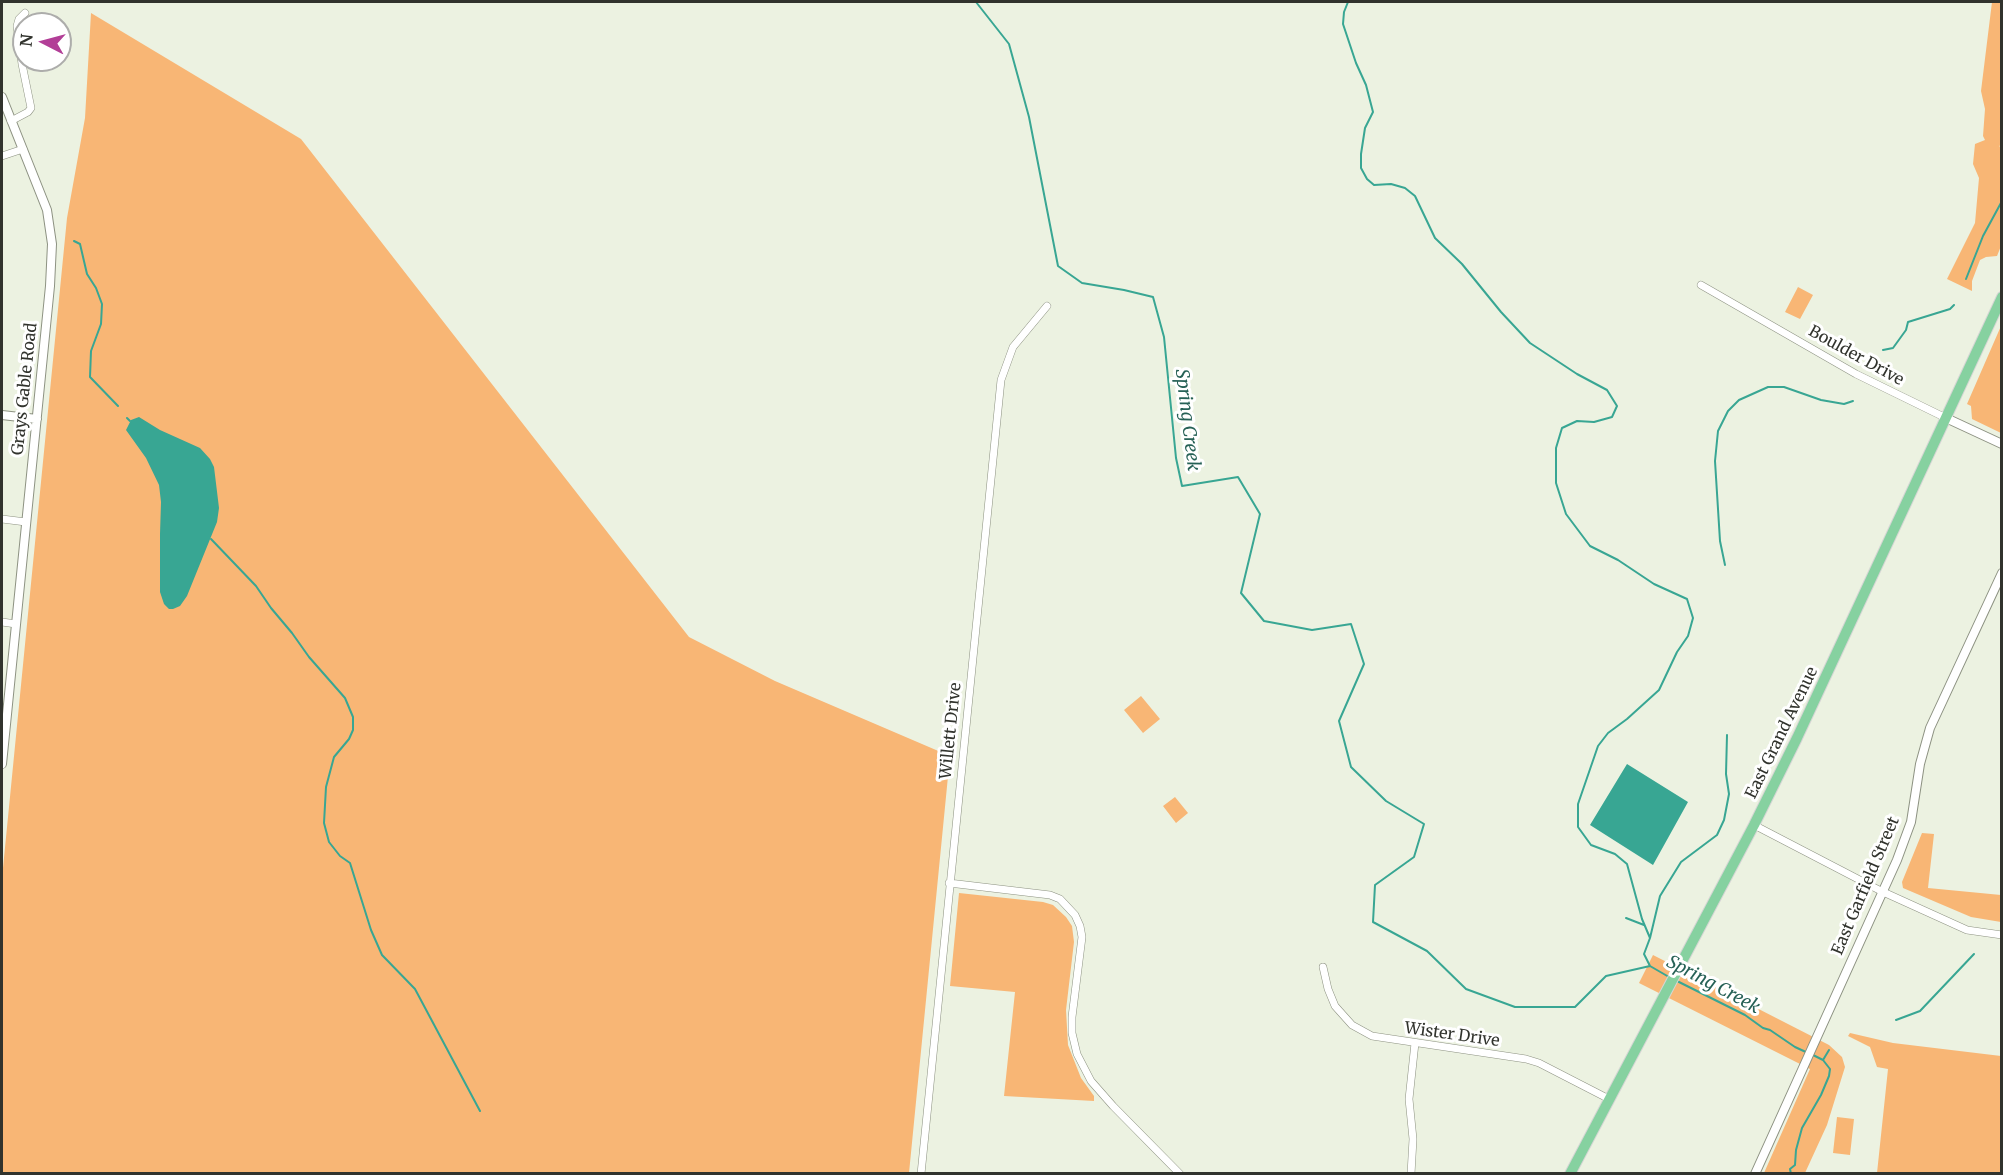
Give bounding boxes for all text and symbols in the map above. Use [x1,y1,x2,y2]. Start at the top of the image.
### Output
north arrow [12,12,72,72]
text: N [15,33,37,48]
street label: Grays Gable Road [9,322,41,456]
street label: Boulder Drive [1805,322,1907,390]
water label: Spring Creek [1170,368,1204,472]
street label: East Grand Avenue [1742,664,1822,802]
street label: Willett Drive [936,682,966,780]
street label: East Garfield Street [1828,814,1904,958]
water label: Spring Creek [1663,951,1763,1019]
street label: Wister Drive [1403,1019,1501,1051]

